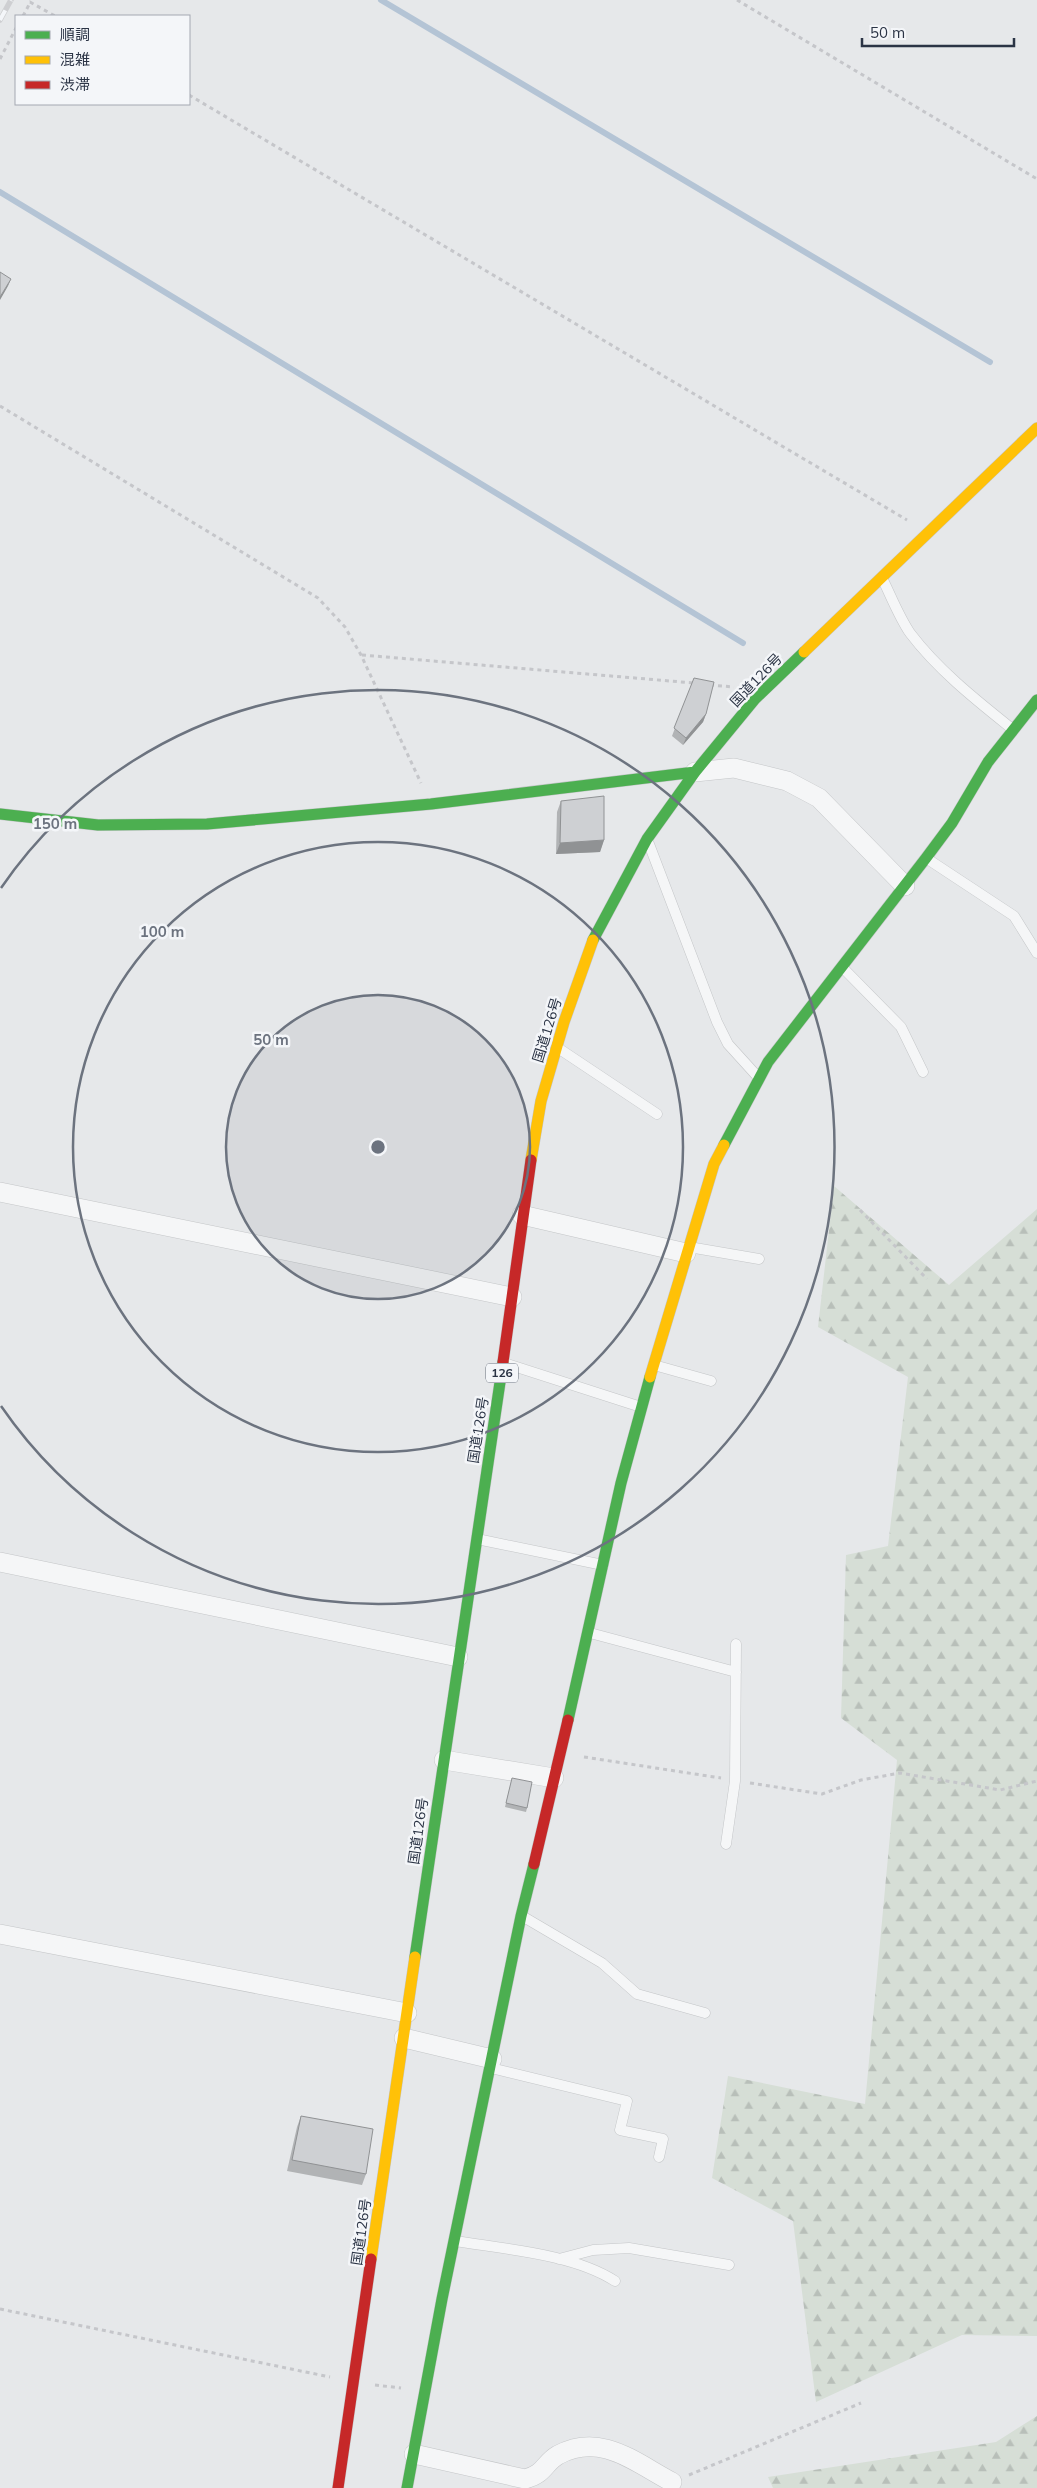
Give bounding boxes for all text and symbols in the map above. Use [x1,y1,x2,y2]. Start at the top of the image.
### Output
legend [15,15,190,105]
scale bar [862,15,1014,47]
text: 50 m [870,23,905,42]
text: 順調 [60,25,90,44]
text: 混雑 [60,50,90,69]
text: 渋滞 [60,75,90,94]
street label: 国道126号 [726,650,786,710]
text: 150 m [33,814,77,833]
text: 100 m [140,922,184,941]
street label: 国道126号 [529,995,565,1065]
text: 50 m [253,1030,289,1049]
centre of rings [369,1138,387,1156]
road number: 126 [486,1364,518,1382]
street label: 国道126号 [464,1395,492,1465]
street label: 国道126号 [404,1796,432,1866]
street label: 国道126号 [347,2197,375,2267]

